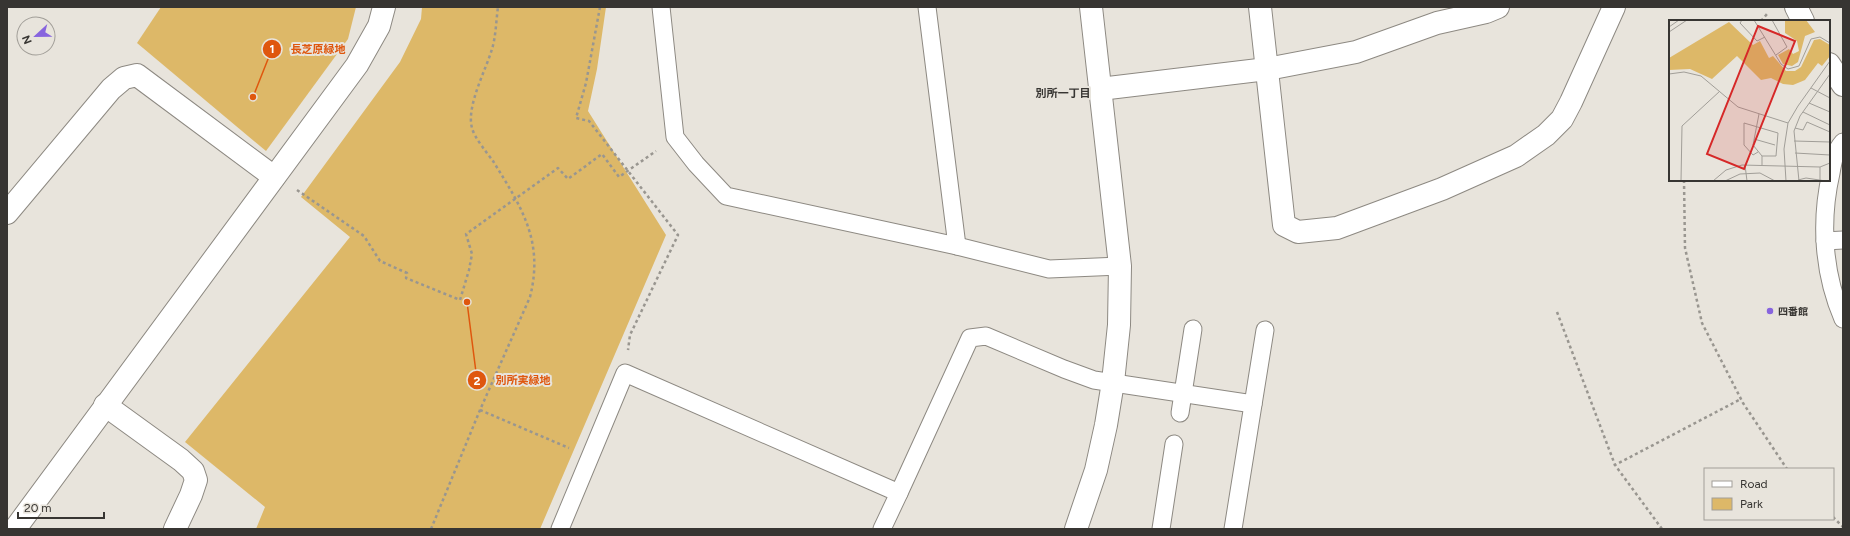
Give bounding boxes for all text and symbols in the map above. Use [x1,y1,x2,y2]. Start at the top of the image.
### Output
north arrow [16,16,56,56]
inset map [1669,20,1830,181]
text: N [20,33,35,46]
callout: 長芝原緑地 [262,37,353,60]
text: 1 [269,42,275,56]
text: 長芝原緑地 [291,43,346,56]
district label: 別所一丁目 [1036,87,1091,100]
place label: 四番館 [1778,305,1808,318]
marker: 四番館 [1765,306,1775,316]
callout: 別所実緑地 [467,369,558,392]
text: 2 [474,374,481,388]
text: 別所実緑地 [496,374,551,387]
legend [1704,468,1834,520]
text: Road [1740,477,1768,491]
scale bar [18,494,104,520]
text: Park [1740,497,1763,511]
text: 20 m [24,501,52,515]

